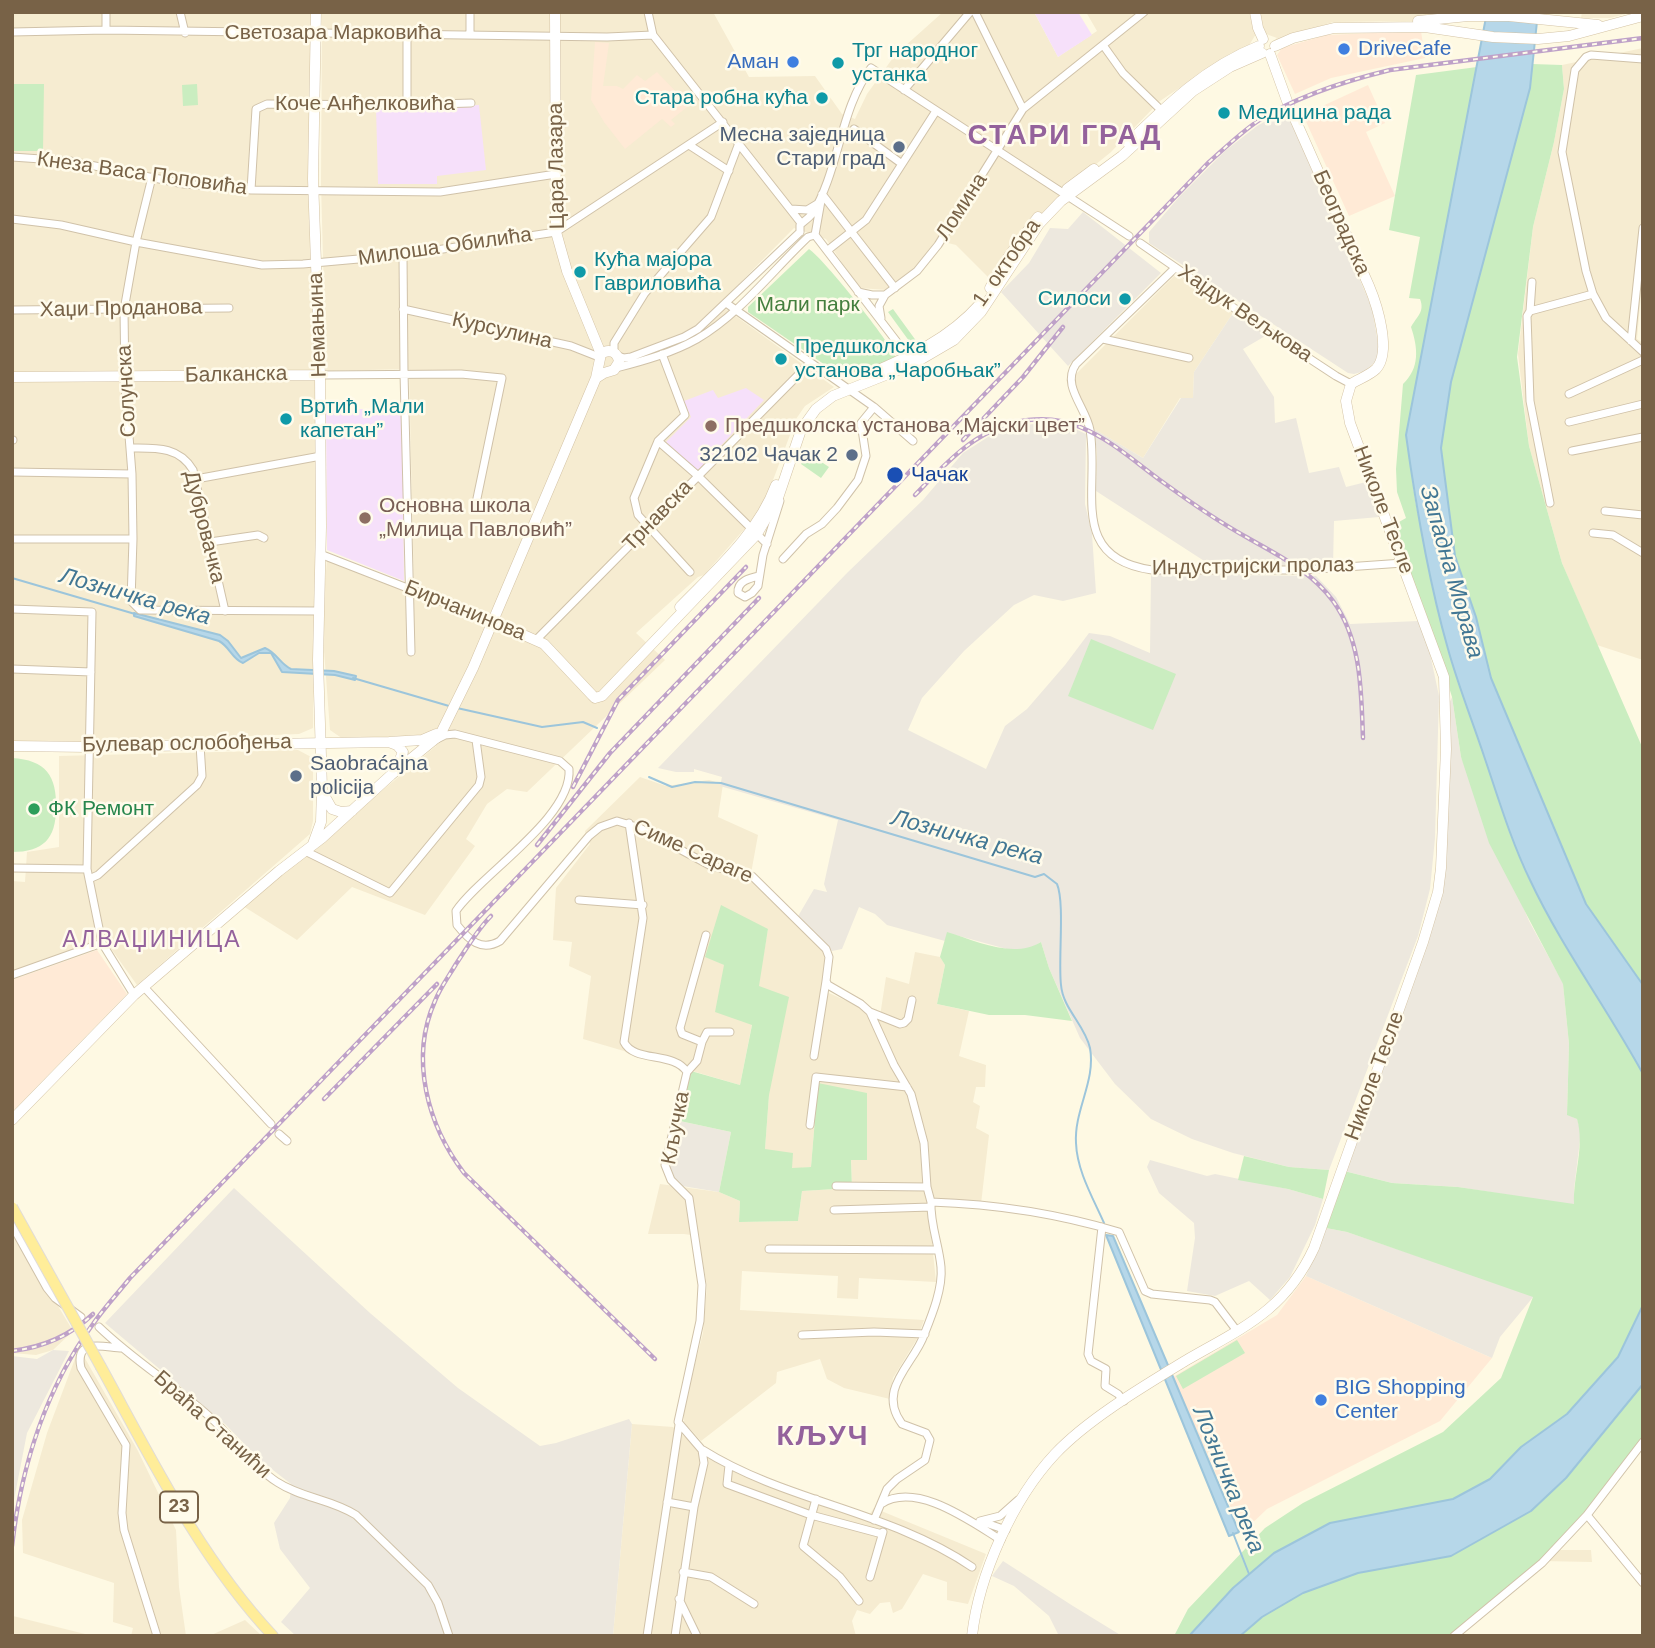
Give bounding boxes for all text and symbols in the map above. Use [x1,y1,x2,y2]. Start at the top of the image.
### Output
street label: Светозара Марковића [225,20,441,46]
place label: DriveCafe [1358,36,1451,62]
place label: Трг народног устанка [852,38,978,88]
marker: DriveCafe [1336,41,1352,57]
place label: Аман [727,49,779,75]
marker: Аман [785,54,801,70]
marker: Трг народног устанка [830,55,846,71]
place label: Стара робна кућа [635,85,808,111]
marker: Стара робна кућа [814,90,830,106]
street label: Коче Анђелковића [275,91,455,117]
place label: Медицина рада [1238,100,1391,126]
street label: Цара Лазара [543,102,571,230]
marker: Медицина рада [1216,105,1232,121]
district label: СТАРИ ГРАД [969,119,1161,153]
place label: Месна заједница Стари град [720,122,885,172]
marker: Месна заједница Стари град [891,139,907,155]
street label: Кнеза Васа Поповића [35,147,249,201]
street label: Београдска [1307,167,1375,279]
street label: Ломина [931,169,993,245]
street label: 1. октобра [968,214,1046,312]
street label: Милоша Обилића [357,222,533,272]
place label: Кућа мајора Гавриловића [594,247,721,297]
street label: Хајдук Вељкова [1173,260,1317,368]
marker: Кућа мајора Гавриловића [572,264,588,280]
street label: Немањина [304,272,332,378]
place label: Силоси [1038,286,1111,312]
marker: Силоси [1117,291,1133,307]
park label: Мали парк [756,292,860,318]
street label: Хаџи Проданова [39,295,203,323]
street label: Курсулина [449,307,555,355]
place label: Предшколска установа „Чаробњак” [795,334,1001,384]
street label: Солунска [112,344,142,438]
marker: Предшколска установа „Чаробњак” [773,351,789,367]
street label: Балканска [185,362,287,388]
place label: Вртић „Мали капетан” [300,394,424,444]
marker: Вртић „Мали капетан” [278,411,294,427]
place label: Предшколска установа „Мајски цвет” [725,413,1085,439]
marker: Предшколска установа „Мајски цвет” [703,418,719,434]
place label: 32102 Чачак 2 [699,442,838,468]
street label: Николе Тесле [1347,442,1419,578]
marker: 32102 Чачак 2 [844,447,860,463]
place label: Чачак [911,462,968,488]
marker: Чачак [885,465,905,485]
street label: Дубровачка [178,468,230,586]
street label: Трнавска [618,475,698,557]
water label: Западна Морава [1413,482,1489,662]
place label: Основна школа „Милица Павловић” [379,493,572,543]
marker: Основна школа „Милица Павловић” [357,510,373,526]
street label: Индустријски пролаз [1152,553,1354,581]
water label: Лозничка река [56,562,214,632]
street label: Бирчанинова [401,575,529,647]
street label: Булевар ослобођења [82,730,292,758]
place label: Saobraćajna policija [310,751,428,801]
marker: Saobraćajna policija [288,768,304,784]
place label: ФК Ремонт [48,796,154,822]
marker: ФК Ремонт [26,801,42,817]
water label: Лозничка река [888,805,1046,871]
street label: Симе Сараге [629,814,757,890]
district label: АЛВАЏИНИЦА [64,927,240,955]
street label: Николе Тесле [1340,1008,1410,1144]
street label: Кључка [657,1089,695,1167]
street label: Браћа Станићи [148,1366,276,1484]
place label: BIG Shopping Center [1335,1375,1466,1425]
marker: BIG Shopping Center [1313,1392,1329,1408]
water label: Лозничка река [1186,1403,1270,1557]
district label: КЉУЧ [777,1420,869,1454]
road number: 23 [160,1492,198,1522]

